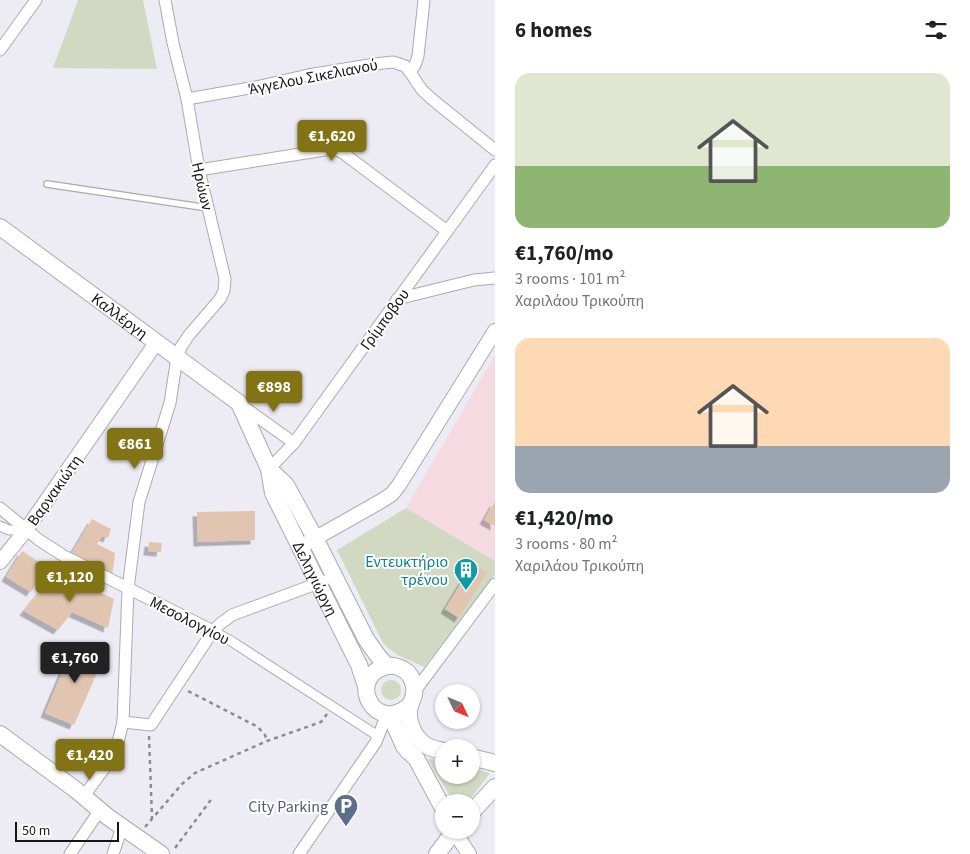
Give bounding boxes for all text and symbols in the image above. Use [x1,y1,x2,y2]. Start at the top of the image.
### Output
text: 6 homes [515,15,592,45]
icon: filters [922,16,950,44]
street label: Άγγελου Σικελιανού [247,54,380,100]
icon: home [688,106,778,196]
pin: €1,620 [291,120,373,162]
text: €1,620 [308,125,356,147]
street label: Ηρώων [186,160,218,213]
text: €1,760/mo [515,238,614,268]
text: 3 rooms · 101 m² [515,268,625,290]
street label: Γρίμποβου [355,284,415,355]
street label: Καλλέργη [87,288,152,344]
text: Χαριλάου Τρικούπη [515,290,644,312]
pin: €898 [244,370,304,413]
icon: home [688,371,778,461]
text: €898 [257,376,291,398]
pin: €861 [105,428,165,470]
text: €861 [118,433,152,455]
street label: Βαρνακιώτη [22,451,87,531]
text: €1,420/mo [515,503,614,533]
text: 3 rooms · 80 m² [515,533,617,555]
street label: Δεληγιώργη [287,538,343,620]
place label: Εντευκτήριο τρένου [365,551,448,591]
text: Χαριλάου Τρικούπη [515,555,644,577]
building icon: Εντευκτήριο τρένου [453,557,479,591]
pin: €1,120 [29,560,111,603]
text: €1,120 [46,566,94,588]
street label: Μεσολογγίου [146,591,233,650]
pin: €1,760 [34,642,116,684]
text: €1,760 [51,647,99,669]
north arrow [435,684,480,729]
map controls [435,684,480,839]
pin: €1,420 [49,738,131,781]
button: + [435,739,480,784]
text: €1,420 [66,744,114,766]
parking icon: City Parking [333,793,359,827]
button: − [435,794,480,839]
place label: City Parking [248,796,328,818]
scale bar [15,819,119,842]
text: 50 m [22,821,50,841]

